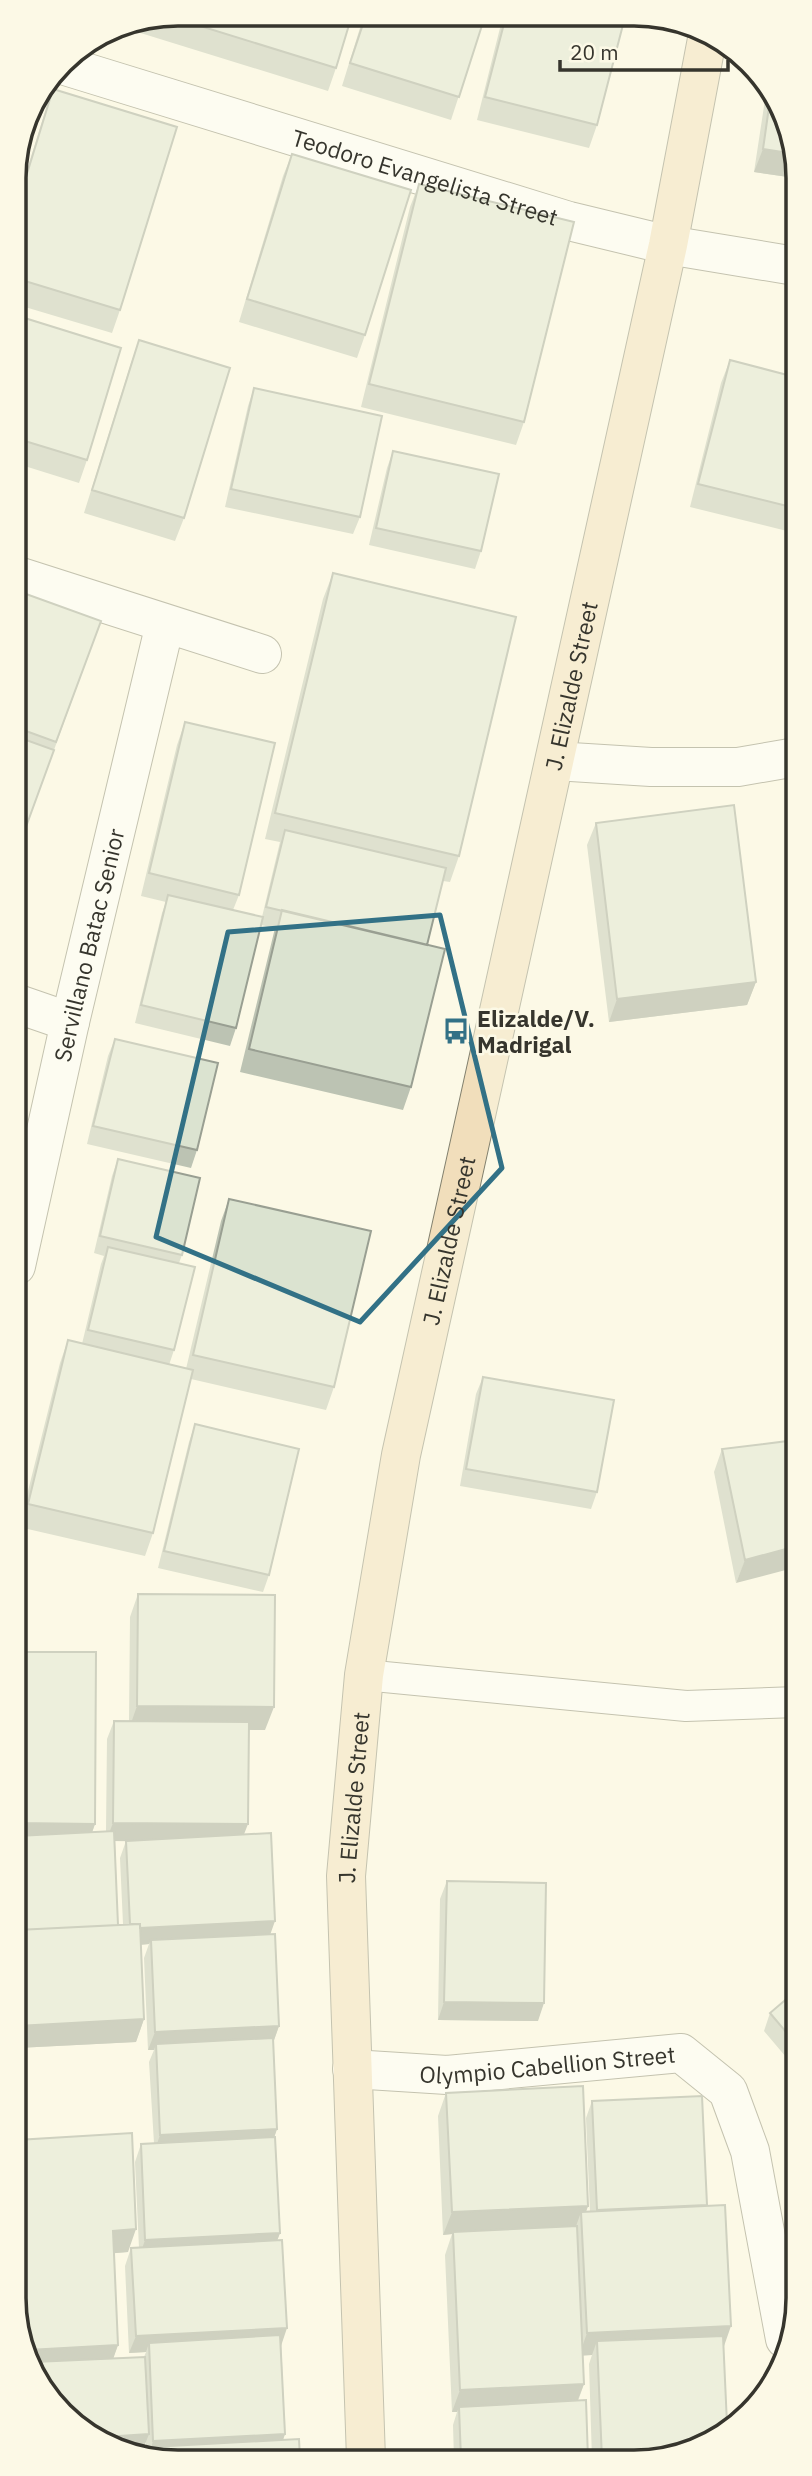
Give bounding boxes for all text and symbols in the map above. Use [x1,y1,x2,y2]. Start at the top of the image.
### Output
scale bar [560,28,728,72]
text: 20 m [570,38,619,66]
street label: Teodoro Evangelista Street [289,122,562,232]
street label: J. Elizalde Street [538,598,604,773]
street label: Servillano Batac Senior [47,825,131,1065]
place label: Elizalde/V. Madrigal [477,1003,595,1059]
bus stop icon: Elizalde/V. Madrigal [441,1016,471,1046]
street label: J. Elizalde Street [415,1153,482,1328]
street label: J. Elizalde Street [331,1711,376,1884]
street label: Olympio Cabellion Street [419,2039,677,2090]

